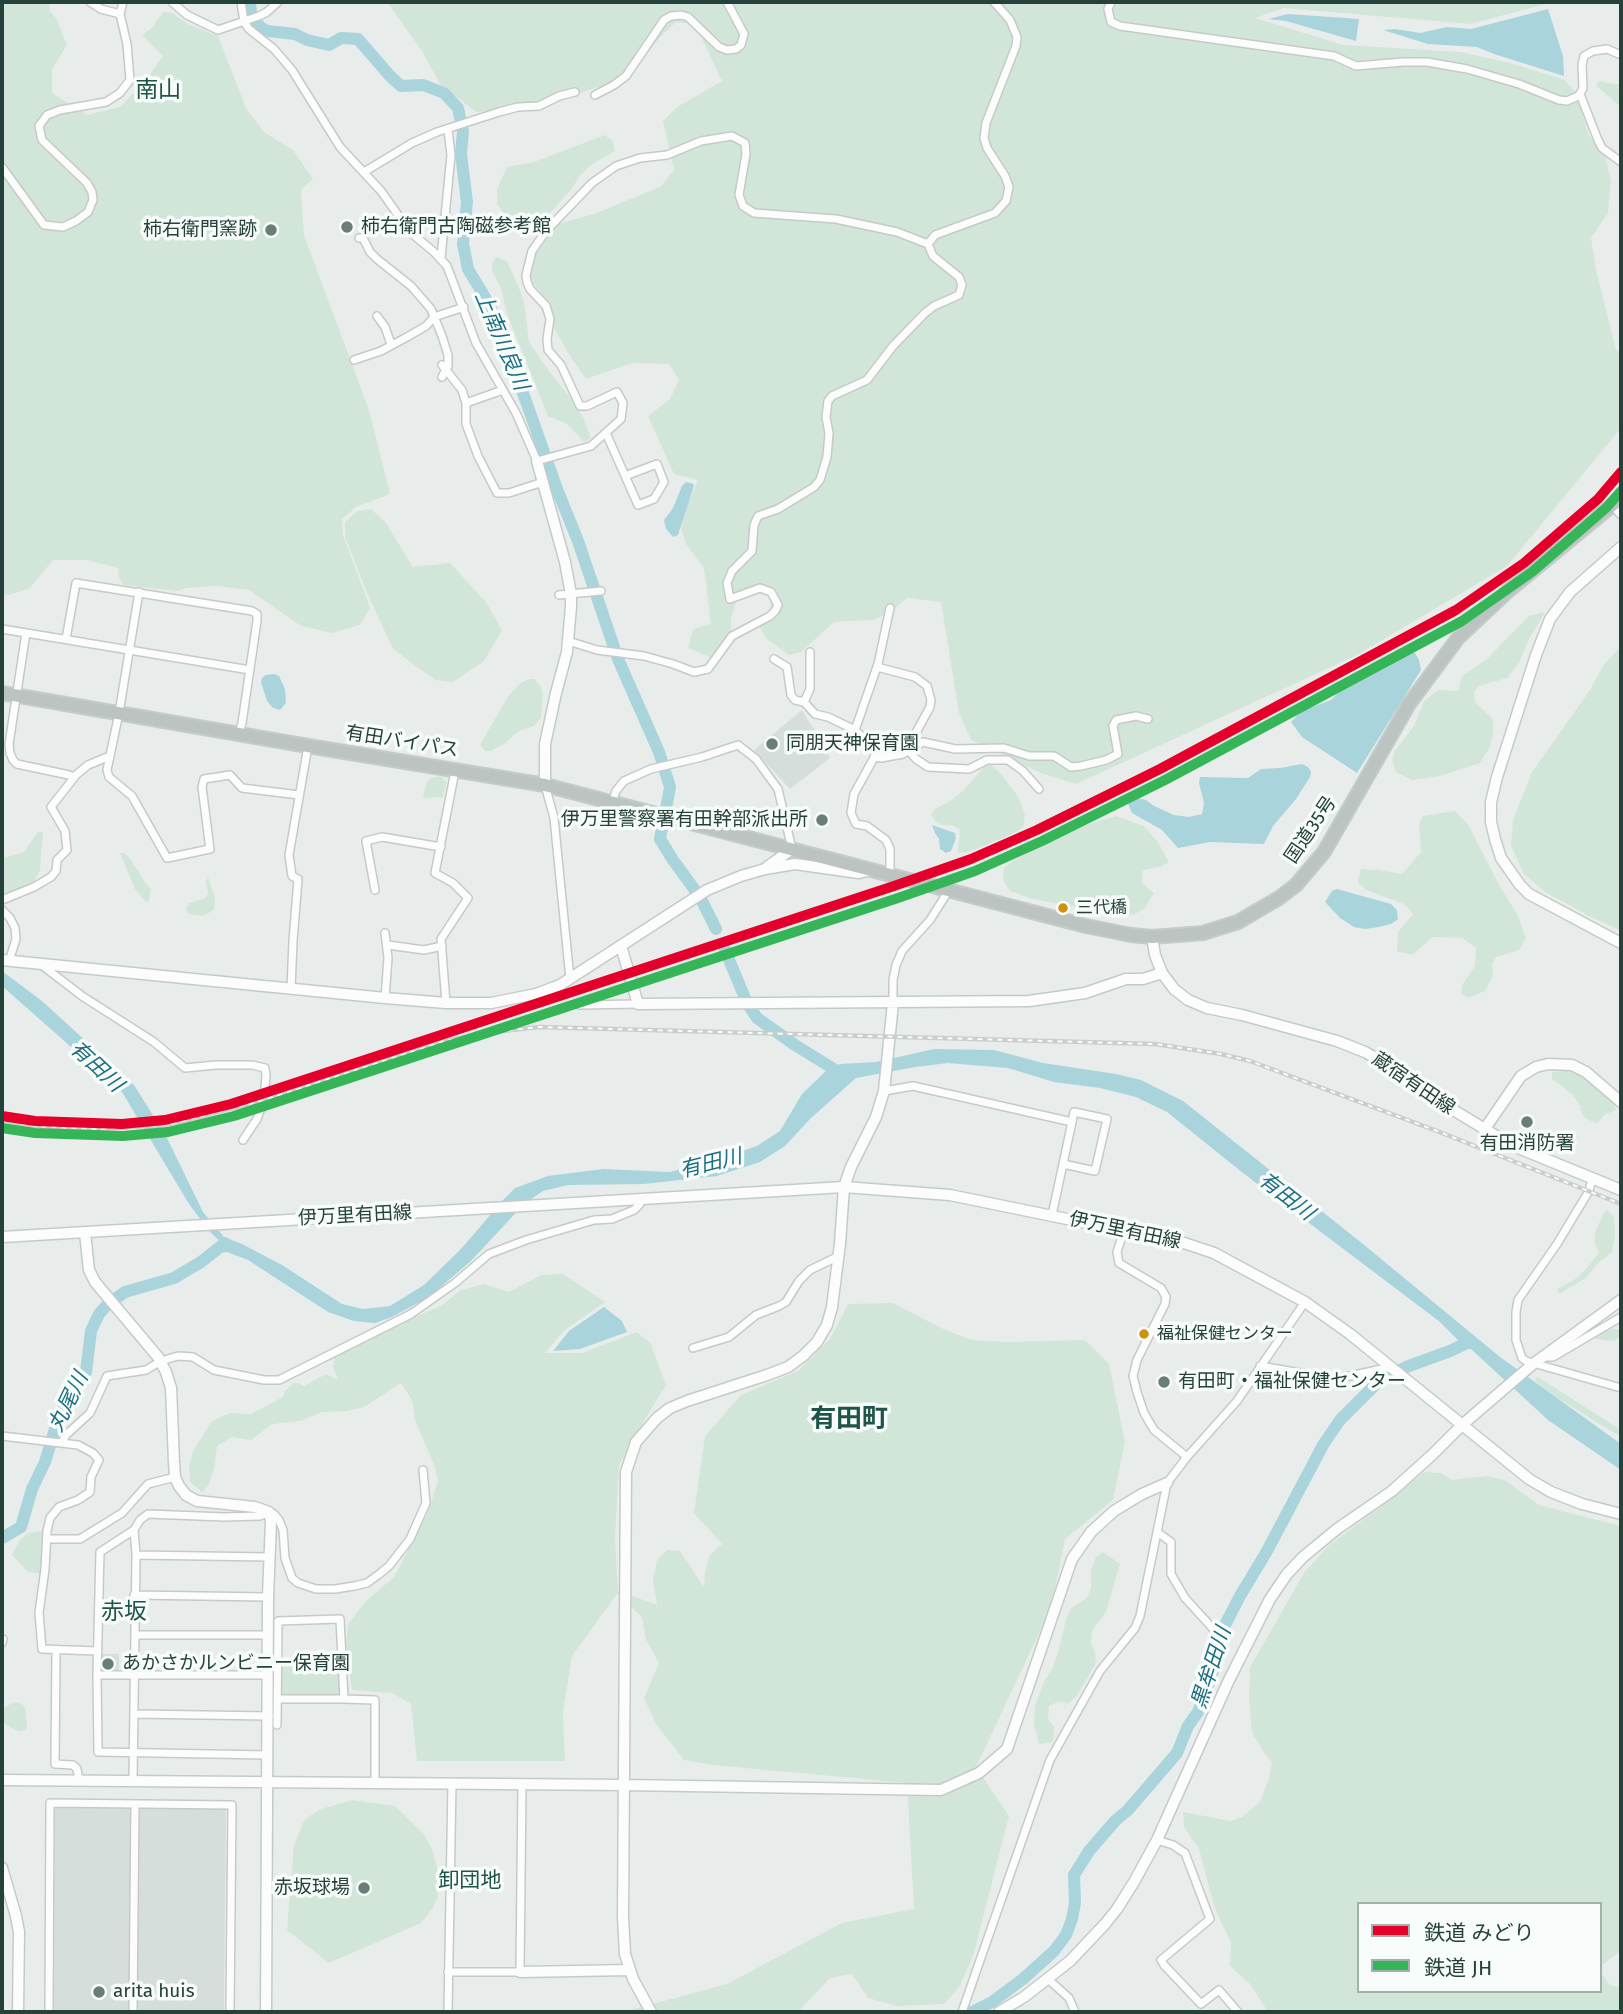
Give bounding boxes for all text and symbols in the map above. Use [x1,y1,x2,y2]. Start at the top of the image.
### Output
district label: 南山 [135,77,181,105]
place label: 柿右衛門古陶磁参考館 [361,216,551,238]
place label: 柿右衛門窯跡 [143,219,257,241]
marker: 柿右衛門古陶磁参考館 [339,219,355,235]
marker: 柿右衛門窯跡 [263,222,279,238]
water label: 上南川良川 [469,288,533,394]
street label: 有田バイパス [344,722,460,762]
place label: 同朋天神保育園 [786,733,919,755]
marker: 同朋天神保育園 [764,736,780,752]
street label: 国道35号 [1280,792,1342,868]
place label: 伊万里警察署有田幹部派出所 [561,809,808,831]
marker: 伊万里警察署有田幹部派出所 [814,812,830,828]
place label: 三代橋 [1076,898,1127,918]
marker: 三代橋 [1056,901,1070,915]
water label: 有田川 [64,1036,128,1098]
street label: 蔵宿有田線 [1367,1048,1459,1120]
marker: 有田消防署 [1519,1114,1535,1130]
place label: 有田消防署 [1480,1133,1574,1155]
water label: 有田川 [677,1144,745,1184]
water label: 有田川 [1253,1168,1319,1226]
street label: 伊万里有田線 [297,1202,413,1230]
street label: 伊万里有田線 [1067,1208,1183,1254]
place label: 福祉保健センター [1157,1324,1293,1344]
marker: 福祉保健センター [1137,1327,1151,1341]
water label: 丸尾川 [44,1368,94,1436]
place label: 有田町・福祉保健センター [1178,1371,1406,1393]
marker: 有田町・福祉保健センター [1156,1374,1172,1390]
district label: 有田町 [810,1404,888,1436]
district label: 赤坂 [101,1599,147,1627]
water label: 黒牟田川 [1187,1624,1237,1712]
place label: あかさかルンビニー保育園 [122,1653,350,1675]
marker: あかさかルンビニー保育園 [100,1656,116,1672]
district label: 卸団地 [439,1868,501,1894]
place label: 赤坂球場 [274,1877,350,1899]
marker: 赤坂球場 [356,1880,372,1896]
legend [1357,1902,1602,1993]
text: 鉄道 みどり [1424,1920,1535,1946]
text: 鉄道 JH [1424,1955,1492,1981]
place label: arita huis [113,1981,195,2003]
marker: arita huis [91,1984,107,2000]

